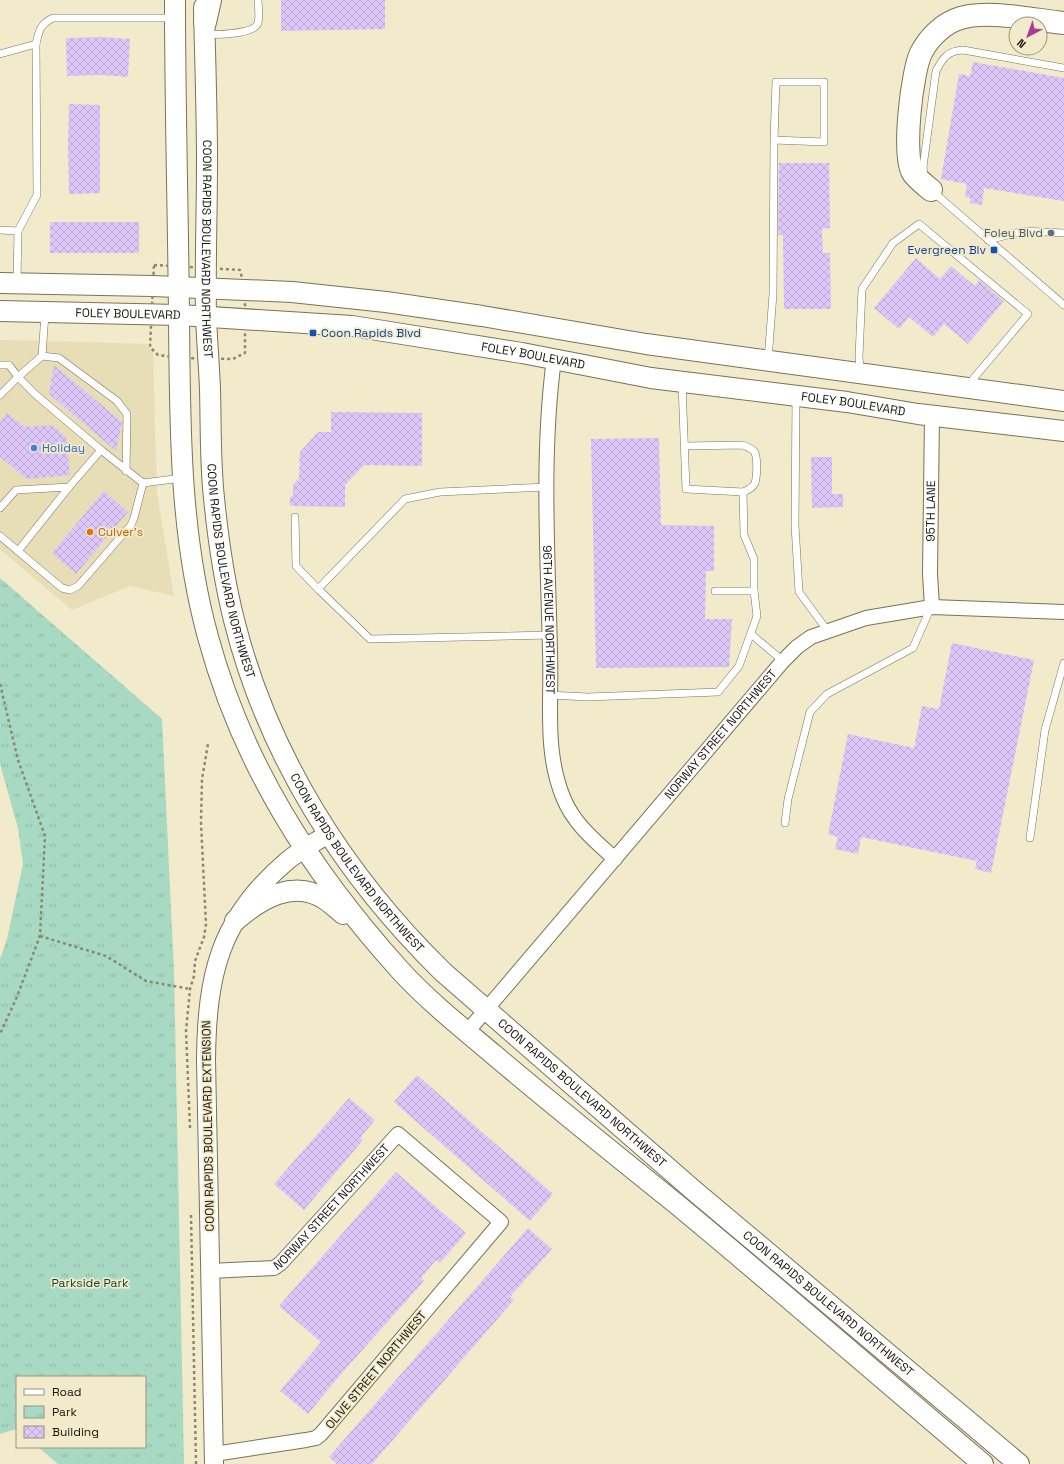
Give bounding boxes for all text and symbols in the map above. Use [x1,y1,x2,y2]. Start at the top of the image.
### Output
north arrow [1008,16,1048,56]
text: N [1014,36,1029,51]
street label: COON RAPIDS BOULEVARD NORTHWEST [198,140,216,359]
place label: Foley Blvd [984,225,1043,241]
marker: Foley Blvd [1046,228,1056,238]
place label: Evergreen Blv [908,242,987,258]
marker: Evergreen Blv [989,245,999,255]
street label: FOLEY BOULEVARD [75,305,181,323]
place label: Coon Rapids Blvd [321,325,421,341]
marker: Coon Rapids Blvd [308,328,318,338]
street label: FOLEY BOULEVARD [480,339,586,373]
street label: FOLEY BOULEVARD [800,388,907,420]
place label: Holiday [42,440,85,456]
marker: Holiday [29,443,39,453]
street label: COON RAPIDS BOULEVARD NORTHWEST [203,463,259,680]
street label: 95TH LANE [922,480,939,542]
place label: Culver's [98,524,143,540]
marker: Culver's [85,527,95,537]
street label: 96TH AVENUE NORTHWEST [539,545,558,694]
street label: NORWAY STREET NORTHWEST [661,666,780,802]
street label: COON RAPIDS BOULEVARD NORTHWEST [286,770,428,956]
street label: COON RAPIDS BOULEVARD NORTHWEST [494,1015,670,1171]
street label: COON RAPIDS BOULEVARD EXTENSION [198,1020,218,1232]
street label: NORWAY STREET NORTHWEST [270,1141,393,1274]
street label: COON RAPIDS BOULEVARD NORTHWEST [740,1227,917,1380]
park label: Parkside Park [52,1275,129,1291]
street label: OLIVE STREET NORTHWEST [322,1308,430,1432]
legend [16,1376,146,1448]
text: Road [52,1384,81,1400]
text: Park [52,1404,77,1420]
text: Building [52,1424,99,1440]

